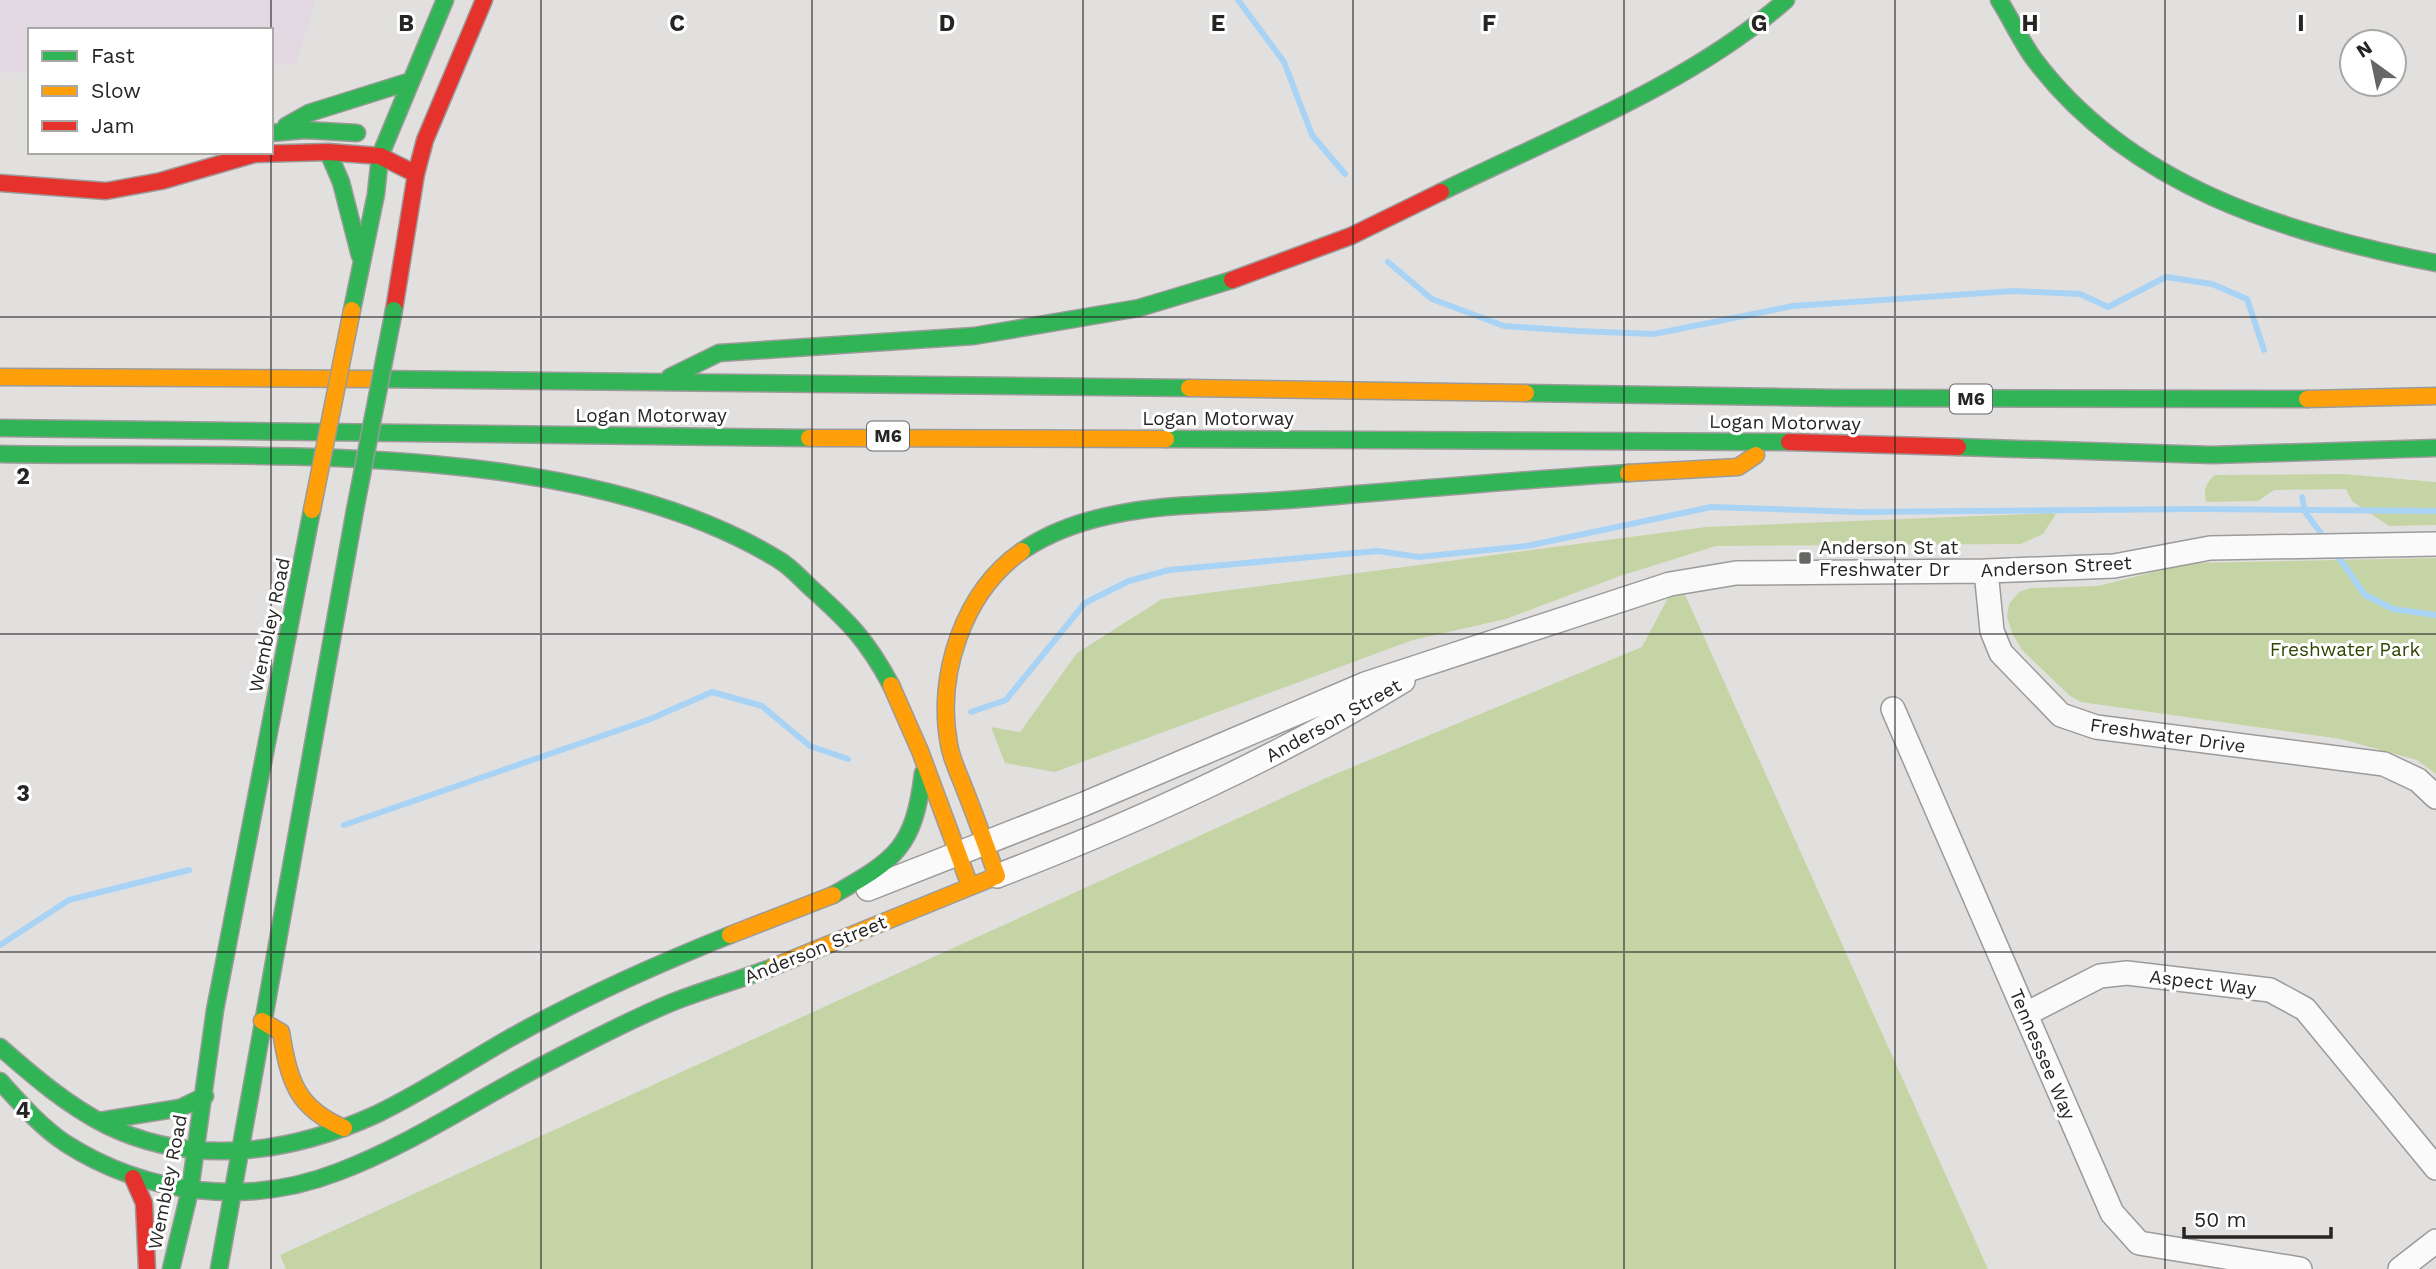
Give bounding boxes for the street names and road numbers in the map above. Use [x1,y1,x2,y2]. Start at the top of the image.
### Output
road number: M6 [1950,384,1992,414]
street label: Logan Motorway [575,404,727,427]
street label: Logan Motorway [1142,407,1294,430]
street label: Logan Motorway [1709,410,1861,435]
road number: M6 [867,422,909,450]
street label: Anderson Street [1980,551,2132,582]
street label: Wembley Road [244,556,295,695]
street label: Anderson Street [1261,674,1405,767]
street label: Freshwater Drive [2089,713,2247,758]
street label: Anderson Street [741,910,890,988]
street label: Aspect Way [2148,965,2258,1000]
street label: Tennessee Way [2005,985,2081,1123]
street label: Wembley Road [143,1113,192,1252]

